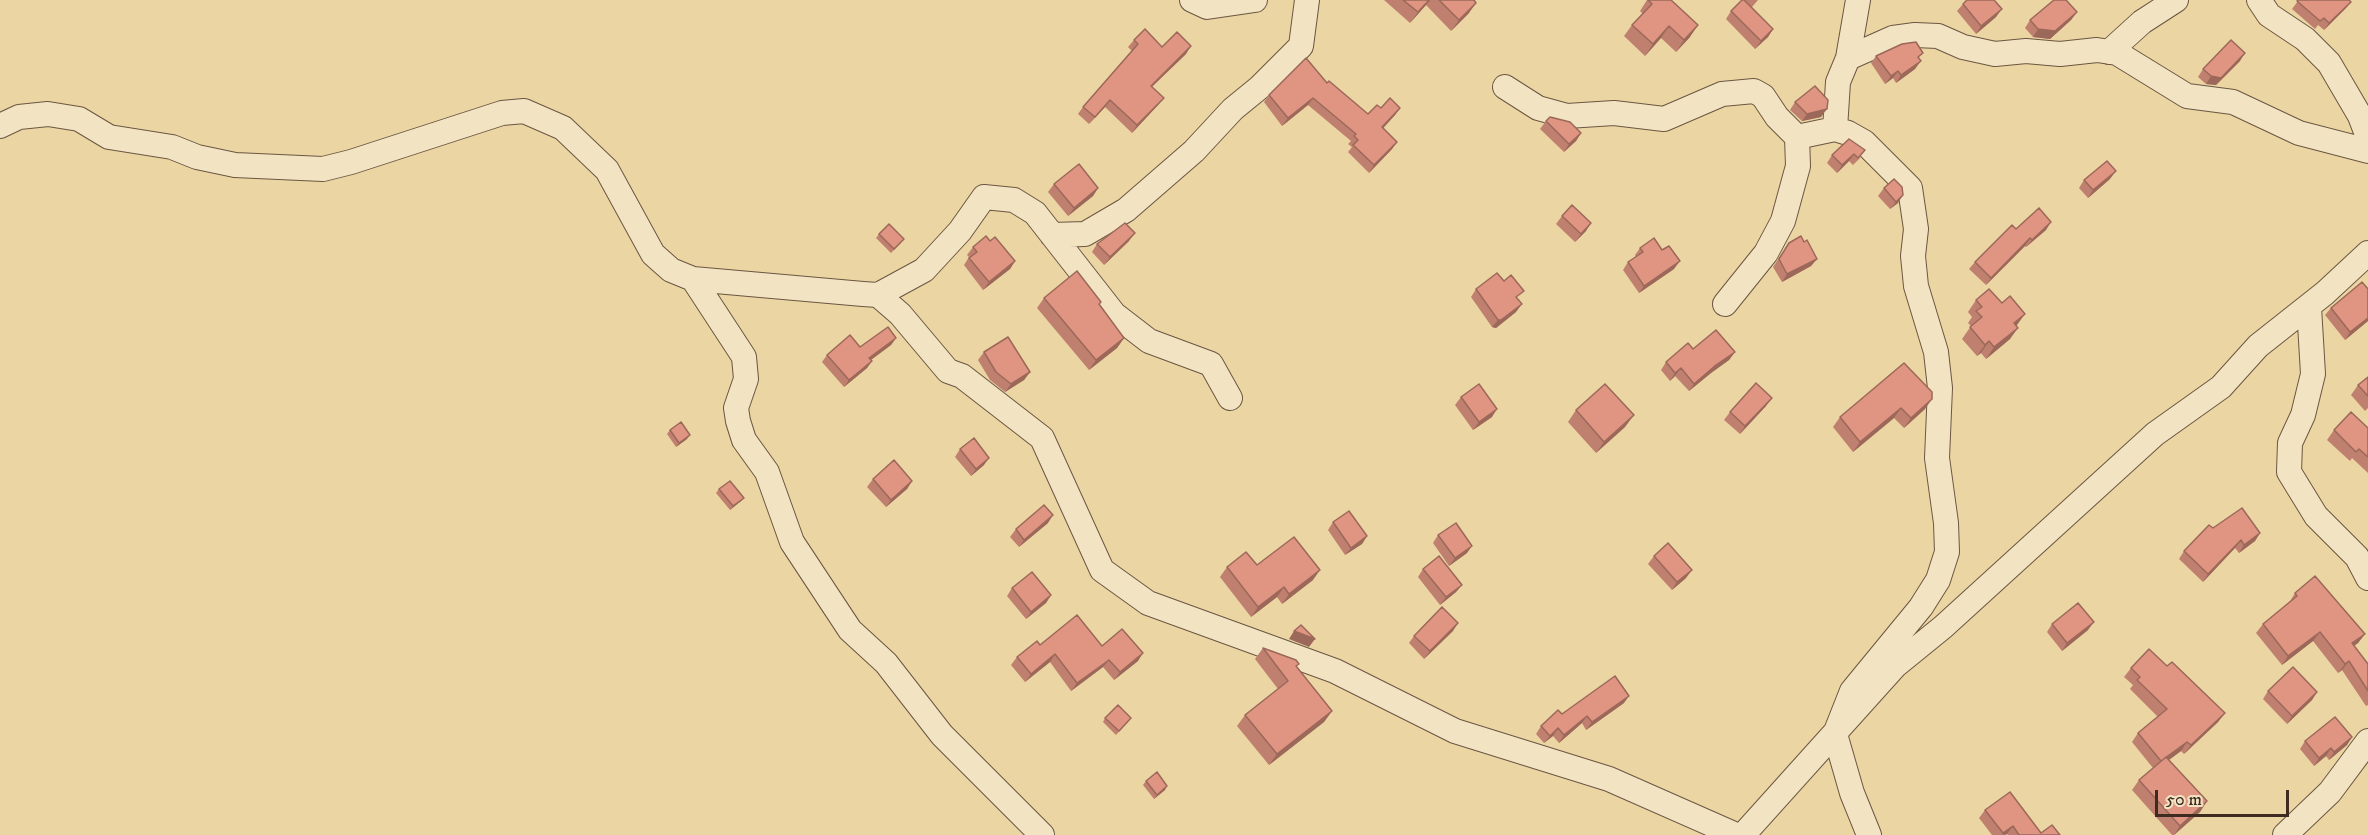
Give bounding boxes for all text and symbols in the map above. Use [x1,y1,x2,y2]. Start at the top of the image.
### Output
scale bar [2158,778,2292,816]
text: 50 m [2166,789,2202,811]

